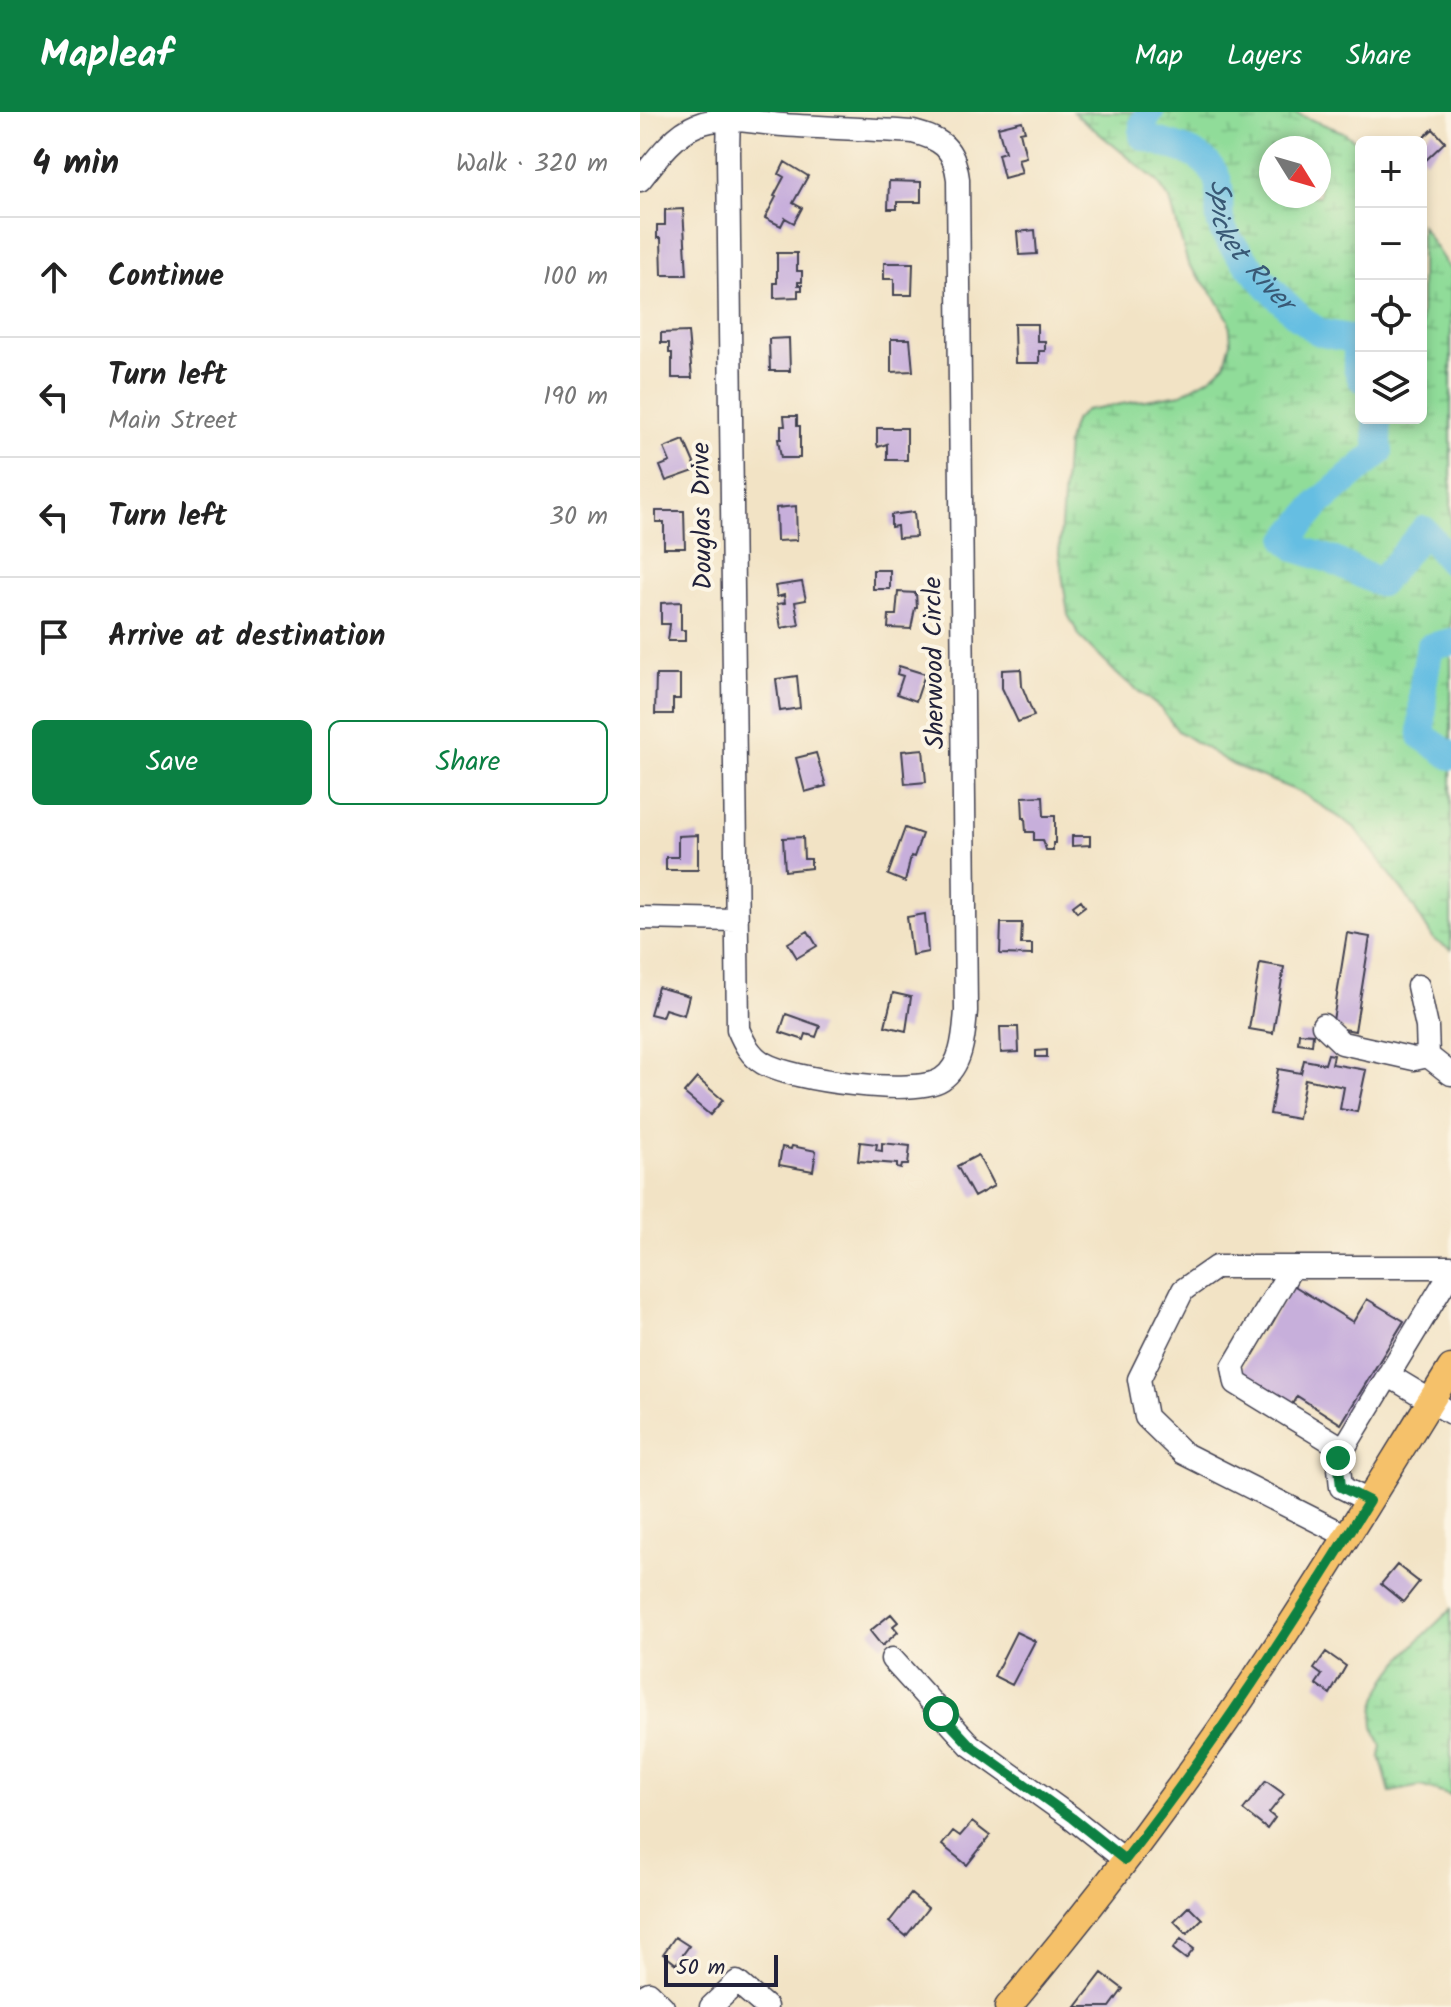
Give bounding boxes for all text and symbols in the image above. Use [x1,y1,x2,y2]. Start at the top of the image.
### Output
text: Mapleaf [40,26,173,86]
text: Map [1134,34,1183,79]
text: Layers [1227,34,1302,79]
text: Share [1346,34,1411,79]
north arrow [1259,136,1331,208]
map controls [1355,136,1427,424]
button: + [1355,136,1427,208]
text: 4 min [32,137,119,191]
text: Walk · 320 m [456,143,608,185]
water label: Spicket River [1196,177,1308,327]
button: − [1355,208,1427,280]
text: Continue [108,253,224,301]
icon: ahead [32,255,76,299]
text: 100 m [543,256,608,298]
button: locate [1355,280,1427,352]
text: Turn left [108,352,227,400]
button: layers [1355,352,1427,424]
icon: left [32,375,76,419]
text: 190 m [543,376,608,418]
text: Main Street [108,400,237,442]
street label: Douglas Drive [681,441,725,590]
text: Turn left [108,493,227,541]
icon: left [32,495,76,539]
text: 30 m [549,496,608,538]
street label: Sherwood Circle [912,576,958,750]
text: Arrive at destination [108,613,385,661]
icon: arrive [32,615,76,659]
button: Save [32,720,312,805]
button: Share [328,720,608,805]
route end [1320,1440,1356,1476]
route start [923,1696,959,1732]
scale bar [664,1951,778,1987]
text: 50 m [676,1951,725,1986]

